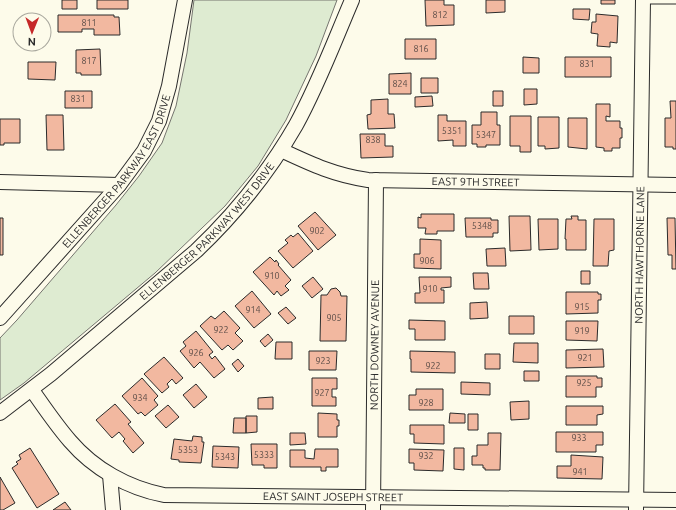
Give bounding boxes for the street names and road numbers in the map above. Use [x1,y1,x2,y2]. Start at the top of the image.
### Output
street label: ELLENBERGER PARKWAY EAST DRIVE [60,93,172,250]
street label: ELLENBERGER PARKWAY WEST DRIVE [137,160,276,302]
street label: EAST 9TH STREET [432,175,520,188]
street label: NORTH HAWTHORNE LANE [633,186,646,324]
street label: NORTH DOWNEY AVENUE [368,280,381,410]
street label: EAST SAINT JOSEPH STREET [263,490,403,503]

